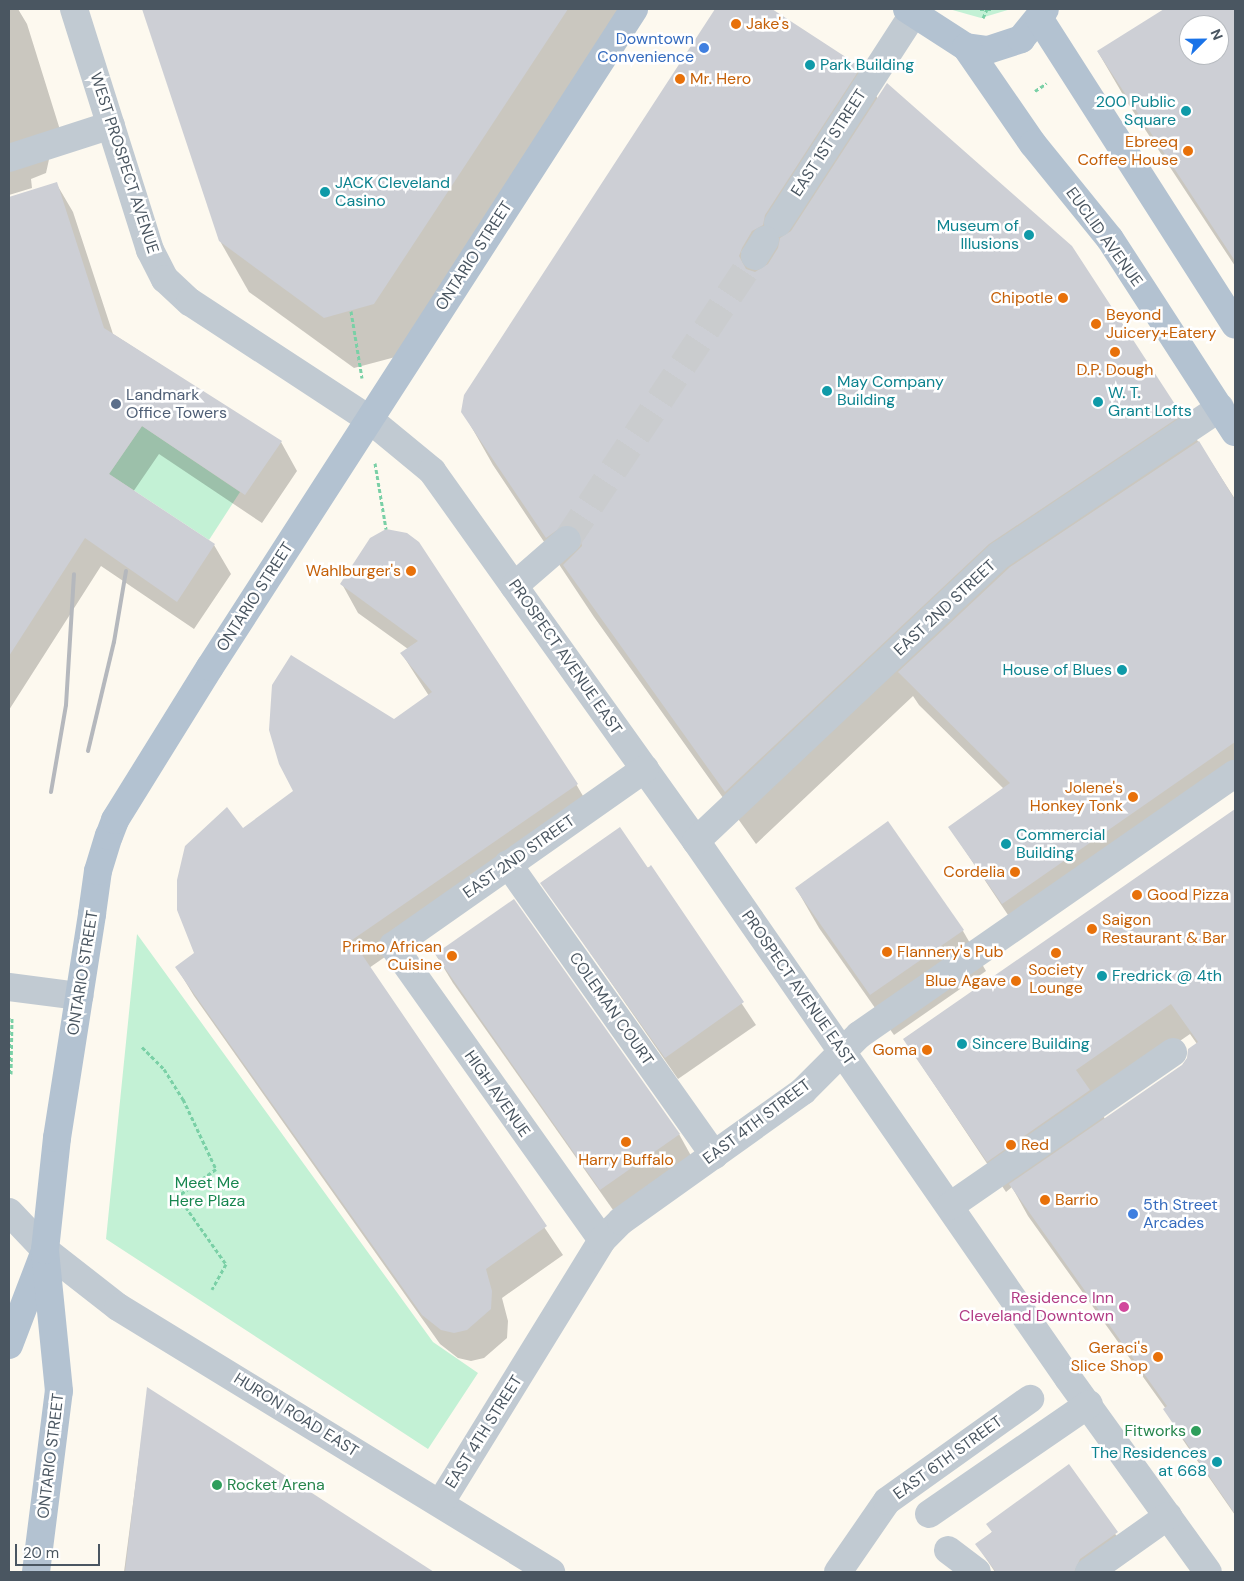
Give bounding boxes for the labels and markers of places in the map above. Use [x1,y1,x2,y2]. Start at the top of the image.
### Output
place label: Jake's [746,14,789,34]
marker: Jake's [730,18,742,30]
place label: Downtown Convenience [597,29,694,67]
marker: Downtown Convenience [698,42,710,54]
place label: Park Building [820,55,914,75]
marker: Park Building [804,59,816,71]
place label: Mr. Hero [690,69,751,89]
marker: Mr. Hero [674,73,686,85]
place label: 200 Public Square [1096,92,1176,130]
marker: 200 Public Square [1180,105,1192,117]
place label: Ebreeq Coffee House [1077,132,1178,170]
marker: Ebreeq Coffee House [1182,145,1194,157]
place label: JACK Cleveland Casino [335,173,450,211]
marker: JACK Cleveland Casino [319,186,331,198]
place label: Museum of Illusions [937,216,1019,254]
marker: Museum of Illusions [1023,229,1035,241]
place label: Chipotle [990,288,1053,308]
marker: Chipotle [1057,292,1069,304]
place label: Beyond Juicery+Eatery [1106,305,1216,343]
marker: Beyond Juicery+Eatery [1090,318,1102,330]
marker: D.P. Dough [1109,346,1121,358]
place label: D.P. Dough [1076,360,1154,380]
place label: May Company Building [837,372,944,410]
place label: W. T. Grant Lofts [1108,383,1192,421]
place label: Landmark Office Towers [126,385,227,423]
marker: May Company Building [821,385,833,397]
marker: W. T. Grant Lofts [1092,396,1104,408]
marker: Landmark Office Towers [110,398,122,410]
place label: Wahlburger's [306,561,401,581]
marker: Wahlburger's [405,565,417,577]
place label: House of Blues [1002,660,1112,680]
marker: House of Blues [1116,664,1128,676]
place label: Jolene's Honkey Tonk [1030,778,1123,816]
marker: Jolene's Honkey Tonk [1127,791,1139,803]
place label: Commercial Building [1016,825,1105,863]
marker: Commercial Building [1000,838,1012,850]
place label: Cordelia [943,862,1005,882]
marker: Cordelia [1009,866,1021,878]
place label: Good Pizza [1147,885,1229,905]
marker: Good Pizza [1131,889,1143,901]
place label: Saigon Restaurant & Bar [1102,910,1227,948]
marker: Saigon Restaurant & Bar [1086,923,1098,935]
place label: Primo African Cuisine [342,937,442,975]
place label: Flannery's Pub [897,942,1003,962]
marker: Flannery's Pub [881,946,893,958]
marker: Society Lounge [1050,947,1062,959]
marker: Primo African Cuisine [446,950,458,962]
place label: Society Lounge [1028,960,1084,998]
place label: Fredrick @ 4th [1112,966,1222,986]
marker: Fredrick @ 4th [1096,970,1108,982]
place label: Blue Agave [925,971,1006,991]
marker: Blue Agave [1010,975,1022,987]
place label: Sincere Building [972,1034,1090,1054]
marker: Sincere Building [956,1038,968,1050]
place label: Goma [872,1040,917,1060]
marker: Goma [921,1044,933,1056]
place label: Red [1021,1135,1049,1155]
marker: Harry Buffalo [620,1136,632,1148]
marker: Red [1005,1139,1017,1151]
place label: Harry Buffalo [578,1150,674,1170]
place label: Barrio [1055,1190,1099,1210]
marker: Barrio [1039,1194,1051,1206]
place label: 5th Street Arcades [1143,1195,1218,1233]
marker: 5th Street Arcades [1127,1208,1139,1220]
place label: Residence Inn Cleveland Downtown [959,1288,1114,1326]
marker: Residence Inn Cleveland Downtown [1118,1301,1130,1313]
place label: Geraci's Slice Shop [1071,1338,1148,1376]
marker: Geraci's Slice Shop [1152,1351,1164,1363]
place label: Fitworks [1124,1421,1186,1441]
marker: Fitworks [1190,1425,1202,1437]
place label: The Residences at 668 [1091,1443,1207,1481]
marker: The Residences at 668 [1211,1456,1223,1468]
place label: Rocket Arena [227,1475,325,1495]
marker: Rocket Arena [211,1479,223,1491]

